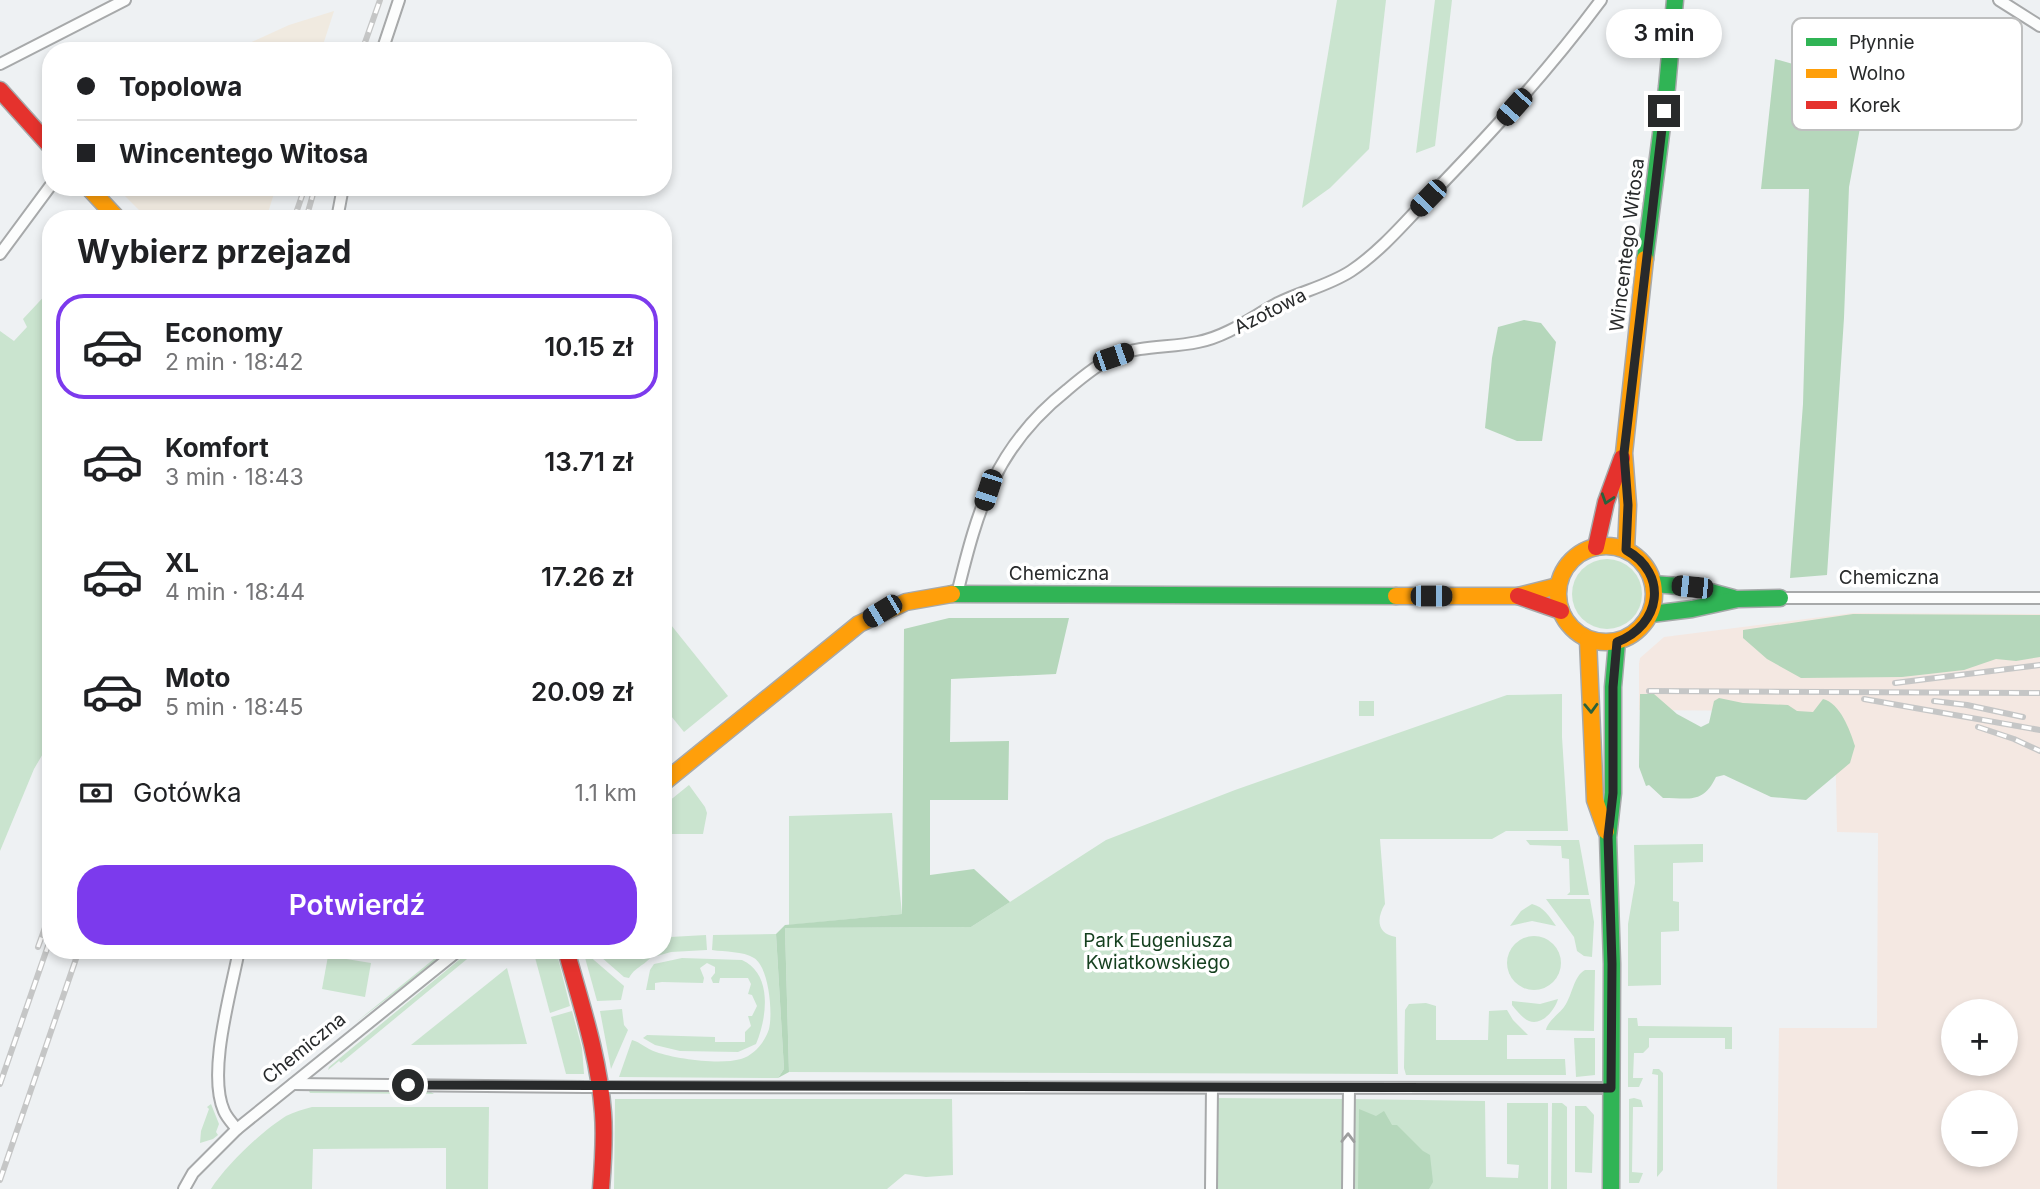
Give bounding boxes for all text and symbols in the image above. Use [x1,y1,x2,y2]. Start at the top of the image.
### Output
callout: 3 min [1606,10,1722,58]
legend [1792,18,2022,130]
text: 3 min [1633,19,1695,47]
text: Płynnie [1849,31,1915,54]
text: Wolno [1849,62,1905,85]
text: Topolowa [119,71,242,102]
car [1493,84,1536,130]
text: Korek [1849,94,1901,117]
route end [1648,95,1680,127]
text: Wincentego Witosa [119,138,368,169]
street label: Wincentego Witosa [1605,157,1649,333]
car [1406,176,1451,220]
text: Wybierz przejazd [77,232,351,271]
street label: Azotowa [1230,283,1310,339]
icon: car [81,315,144,378]
text: Economy [165,317,283,348]
text: 10.15 zł [544,331,633,362]
car [1090,340,1137,374]
text: 2 min · 18:42 [165,348,303,376]
icon: car [81,430,144,493]
text: Komfort [165,432,269,463]
text: 13.71 zł [544,446,633,477]
text: 3 min · 18:43 [165,463,304,491]
car [972,467,1005,513]
one-way arrow [1601,493,1616,505]
icon: car [81,545,144,608]
text: XL [165,547,199,578]
text: 17.26 zł [541,561,633,592]
street label: Chemiczna [1009,562,1109,585]
street label: Chemiczna [1839,566,1939,589]
car [1671,574,1714,600]
text: 4 min · 18:44 [165,578,305,606]
car [1411,586,1453,607]
car [859,591,906,631]
icon: car [81,660,144,723]
text: Moto [165,662,230,693]
text: 20.09 zł [531,676,633,707]
text: 5 min · 18:45 [165,693,303,721]
one-way arrow [1584,703,1599,714]
icon: cash [77,774,115,812]
text: Gotówka [133,777,242,808]
text: 1.1 km [574,779,637,807]
button: Potwierdź [77,865,637,945]
park label: Park Eugeniusza Kwiatkowskiego [1083,929,1233,974]
map controls [1941,999,2018,1167]
button: + [1941,999,2018,1076]
street label: Chemiczna [258,1007,350,1089]
route start [392,1069,424,1101]
button: − [1941,1090,2018,1167]
one-way arrow [1340,1133,1356,1143]

